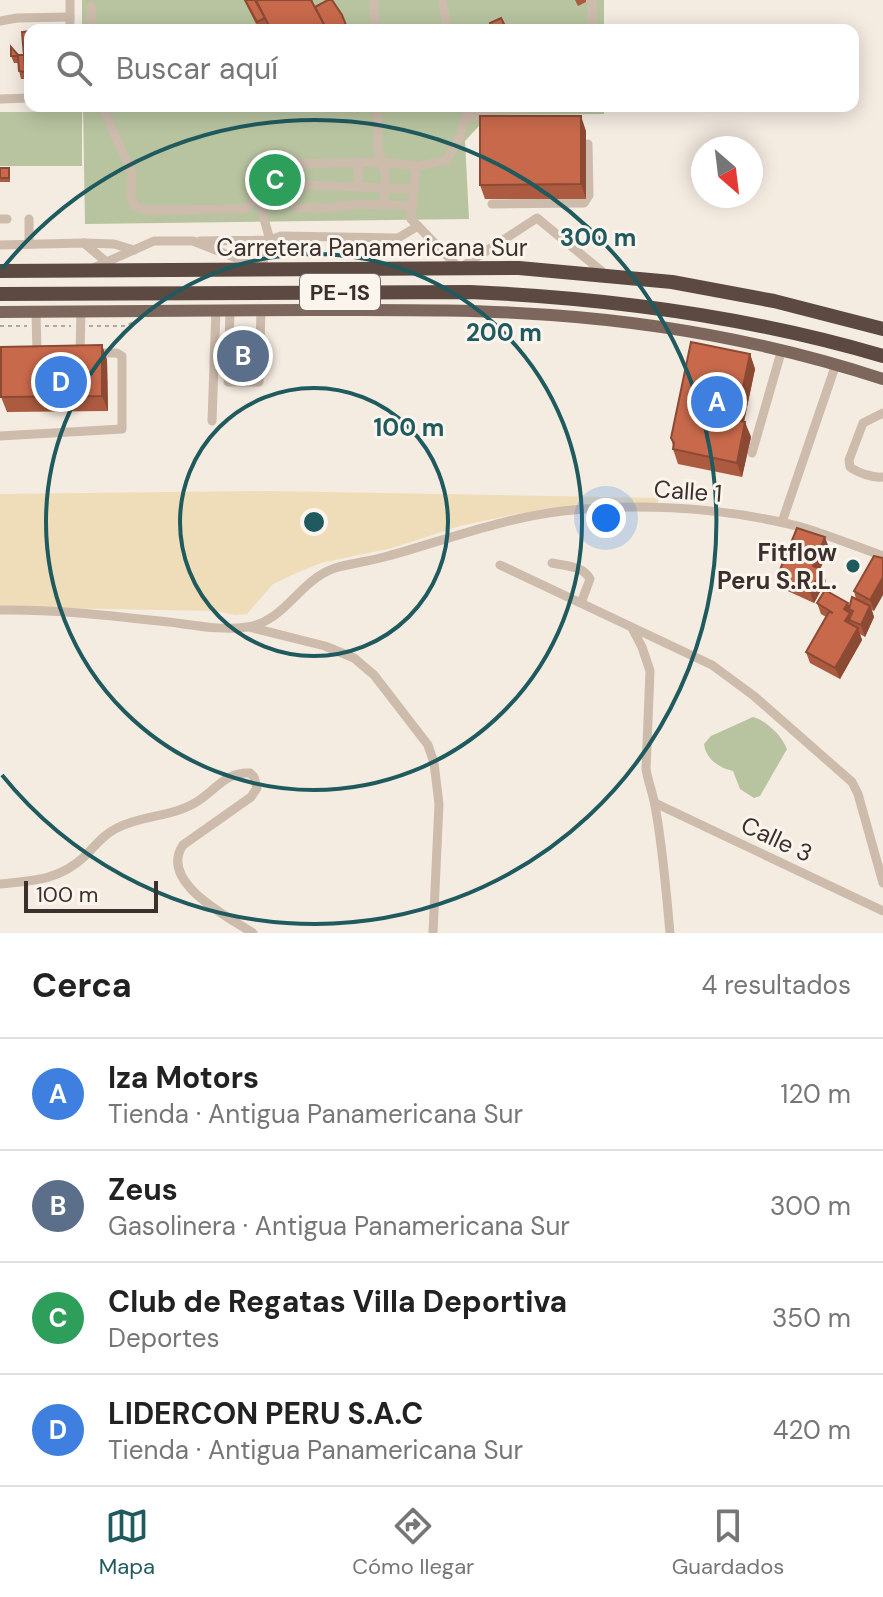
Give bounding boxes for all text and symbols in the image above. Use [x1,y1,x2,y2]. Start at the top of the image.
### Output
search box [24,24,859,112]
icon: search [52,46,96,90]
text: Buscar aquí [116,49,278,88]
north arrow [691,136,763,208]
pin: C [249,150,301,210]
text: 300 m [560,222,636,253]
street label: Carretera Panamericana Sur [216,232,528,263]
road number: PE-1S [300,274,380,310]
text: 200 m [466,317,542,348]
pin: B [217,326,269,386]
pin: D [35,352,87,412]
pin: A [691,372,743,432]
text: 100 m [374,412,444,443]
street label: Calle 1 [653,473,723,509]
your location [586,498,626,538]
centre of rings [300,508,328,536]
place label: Fitflow Peru S.R.L. [717,537,837,596]
marker: Fitflow Peru S.R.L. [844,557,862,575]
street label: Calle 3 [736,809,818,869]
scale bar [24,877,158,913]
text: 100 m [36,880,98,909]
text: Cerca [32,963,132,1008]
text: 4 resultados [702,968,851,1002]
text: Iza Motors [108,1058,259,1097]
text: A [49,1077,67,1111]
text: 120 m [780,1077,851,1111]
text: Tienda · Antigua Panamericana Sur [108,1097,523,1131]
text: Zeus [108,1170,178,1209]
text: B [50,1189,66,1223]
text: 300 m [770,1189,851,1223]
text: Gasolinera · Antigua Panamericana Sur [108,1209,570,1243]
text: Club de Regatas Villa Deportiva [108,1282,567,1321]
text: C [48,1301,68,1335]
text: 350 m [772,1301,851,1335]
text: Deportes [108,1321,220,1355]
text: LIDERCON PERU S.A.C [108,1394,423,1433]
text: D [49,1413,67,1447]
text: 420 m [773,1413,851,1447]
text: Tienda · Antigua Panamericana Sur [108,1433,523,1467]
tab: Mapa [99,1504,155,1581]
tab: Cómo llegar [352,1504,474,1581]
tab: Guardados [672,1504,784,1581]

